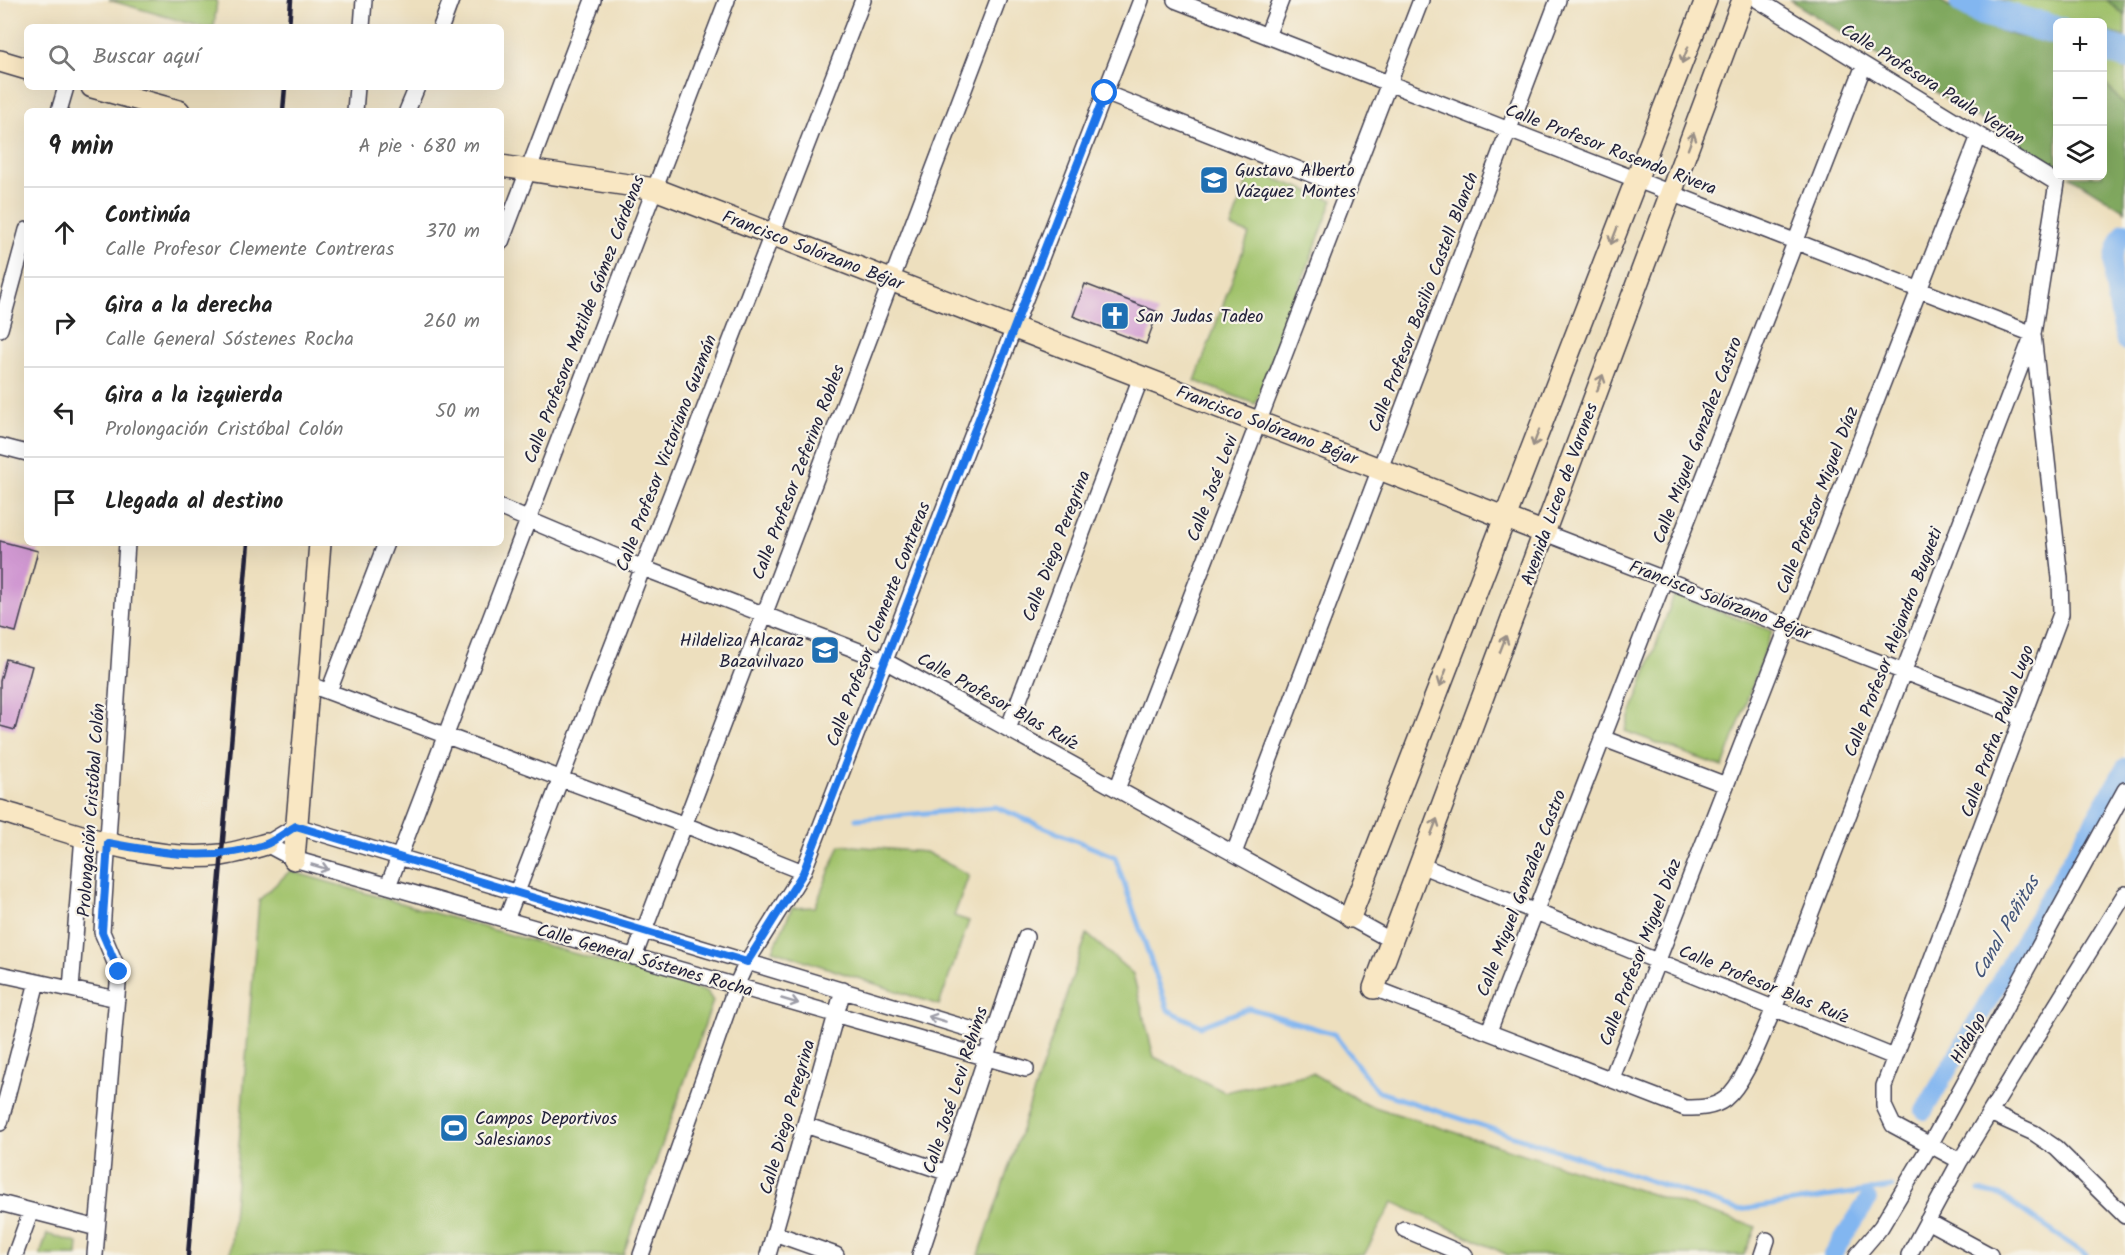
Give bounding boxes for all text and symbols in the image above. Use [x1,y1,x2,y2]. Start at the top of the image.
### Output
street label: Calle Profesora Paula Verjan [1834,17,2030,154]
map controls [2053,18,2107,180]
button: + [2053,18,2107,72]
search box [24,24,504,90]
text: Buscar aquí [93,40,200,75]
icon: search [45,41,78,74]
one-way arrow [1679,45,1690,63]
button: − [2053,72,2107,126]
route start [1091,79,1117,105]
street label: Calle Profesor Rosendo Rivera [1501,97,1720,204]
text: 9 min [48,126,114,168]
button: layers [2053,126,2107,180]
text: A pie · 680 m [359,131,480,163]
one-way arrow [1686,132,1697,151]
place label: Gustavo Alberto Vázquez Montes [1235,157,1356,207]
school or university icon: Gustavo Alberto Vázquez Montes [1198,164,1230,196]
street label: Calle Profesor Basilio Castell Blanch [1361,168,1488,437]
street label: Calle Profesora Matilde Gómez Cárdenas [517,171,654,468]
text: Continúa [105,199,190,234]
street label: Francisco Solórzano Béjar [717,203,909,300]
icon: ahead [48,216,81,249]
text: 370 m [425,216,480,248]
one-way arrow [1608,227,1619,245]
text: Calle Profesor Clemente Contreras [105,234,394,266]
text: Gira a la derecha [105,289,272,324]
church icon: San Judas Tadeo [1099,300,1131,332]
place label: San Judas Tadeo [1136,303,1264,332]
icon: right [48,306,81,339]
text: 260 m [423,306,480,338]
text: Calle General Sóstenes Rocha [105,324,354,356]
street label: Calle Profesor Victoriano Guzmán [609,331,726,576]
street label: Calle Miguel González Castro [1646,333,1751,548]
street label: Calle Profesor Zeferino Robles [745,360,854,585]
one-way arrow [1596,374,1607,393]
street label: Francisco Solórzano Béjar [1171,378,1363,475]
text: Gira a la izquierda [105,379,283,414]
icon: left [48,396,81,429]
text: 50 m [435,396,480,428]
street label: Avenida Liceo de Varones [1514,399,1607,590]
street label: Calle Profesor Miguel Díaz [1769,402,1868,599]
text: Prolongación Cristóbal Colón [105,414,344,446]
one-way arrow [1530,428,1541,447]
street label: Calle José Levi [1180,430,1247,546]
street label: Calle Diego Peregrina [1015,467,1100,626]
text: Llegada al destino [105,485,283,520]
icon: arrive [48,486,81,519]
street label: Calle Profesor Clemente Contreras [819,498,940,751]
street label: Calle Profesor Alejandro Bugueti [1837,523,1952,762]
street label: Francisco Solórzano Béjar [1624,553,1816,650]
place label: Hildeliza Alcaraz Bazavilvazo [680,627,804,677]
school or university icon: Hildeliza Alcaraz Bazavilvazo [809,634,841,666]
one-way arrow [1498,635,1509,654]
street label: Calle Profra. Paula Lugo [1954,641,2043,822]
street label: Calle Profesor Blas Ruíz [911,646,1084,759]
one-way arrow [1437,669,1448,687]
street label: Prolongación Cristóbal Colón [71,702,114,918]
street label: Calle Miguel González Castro [1470,786,1575,1001]
one-way arrow [1430,818,1441,837]
street label: Calle Profesor Miguel Díaz [1592,854,1691,1051]
one-way arrow [310,862,329,873]
water label: Canal Peñitas [1964,868,2051,986]
street label: Calle General Sóstenes Rocha [533,917,756,1006]
street label: Calle Profesor Blas Ruíz [1674,938,1853,1033]
route end [105,958,131,984]
one-way arrow [780,996,799,1007]
street label: Calle José Levi Rehims [916,1003,997,1178]
street label: Hidalgo [1943,1008,1995,1070]
one-way arrow [928,1013,947,1024]
street label: Calle Diego Peregrina [752,1036,824,1198]
place label: Campos Deportivos Salesianos [475,1105,618,1155]
sports icon: Campos Deportivos Salesianos [438,1112,470,1144]

